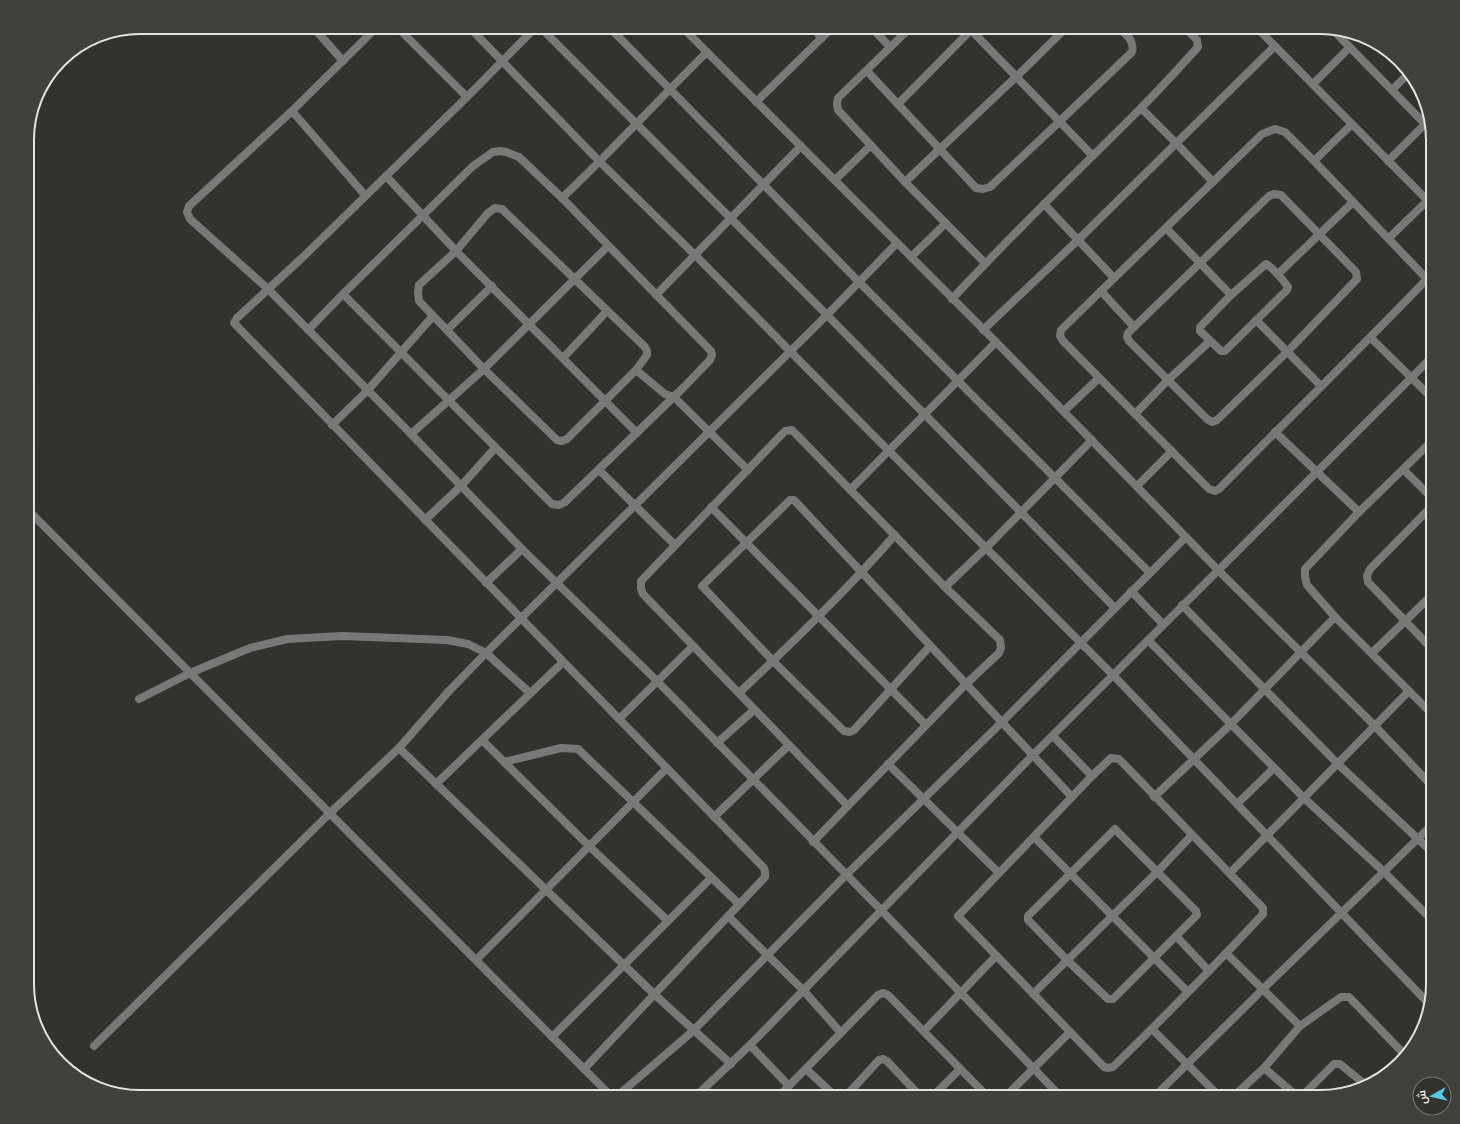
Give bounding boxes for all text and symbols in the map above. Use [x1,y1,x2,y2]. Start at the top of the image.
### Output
north arrow [1412,1076,1452,1116]
text: ش [1415,1089,1430,1105]

